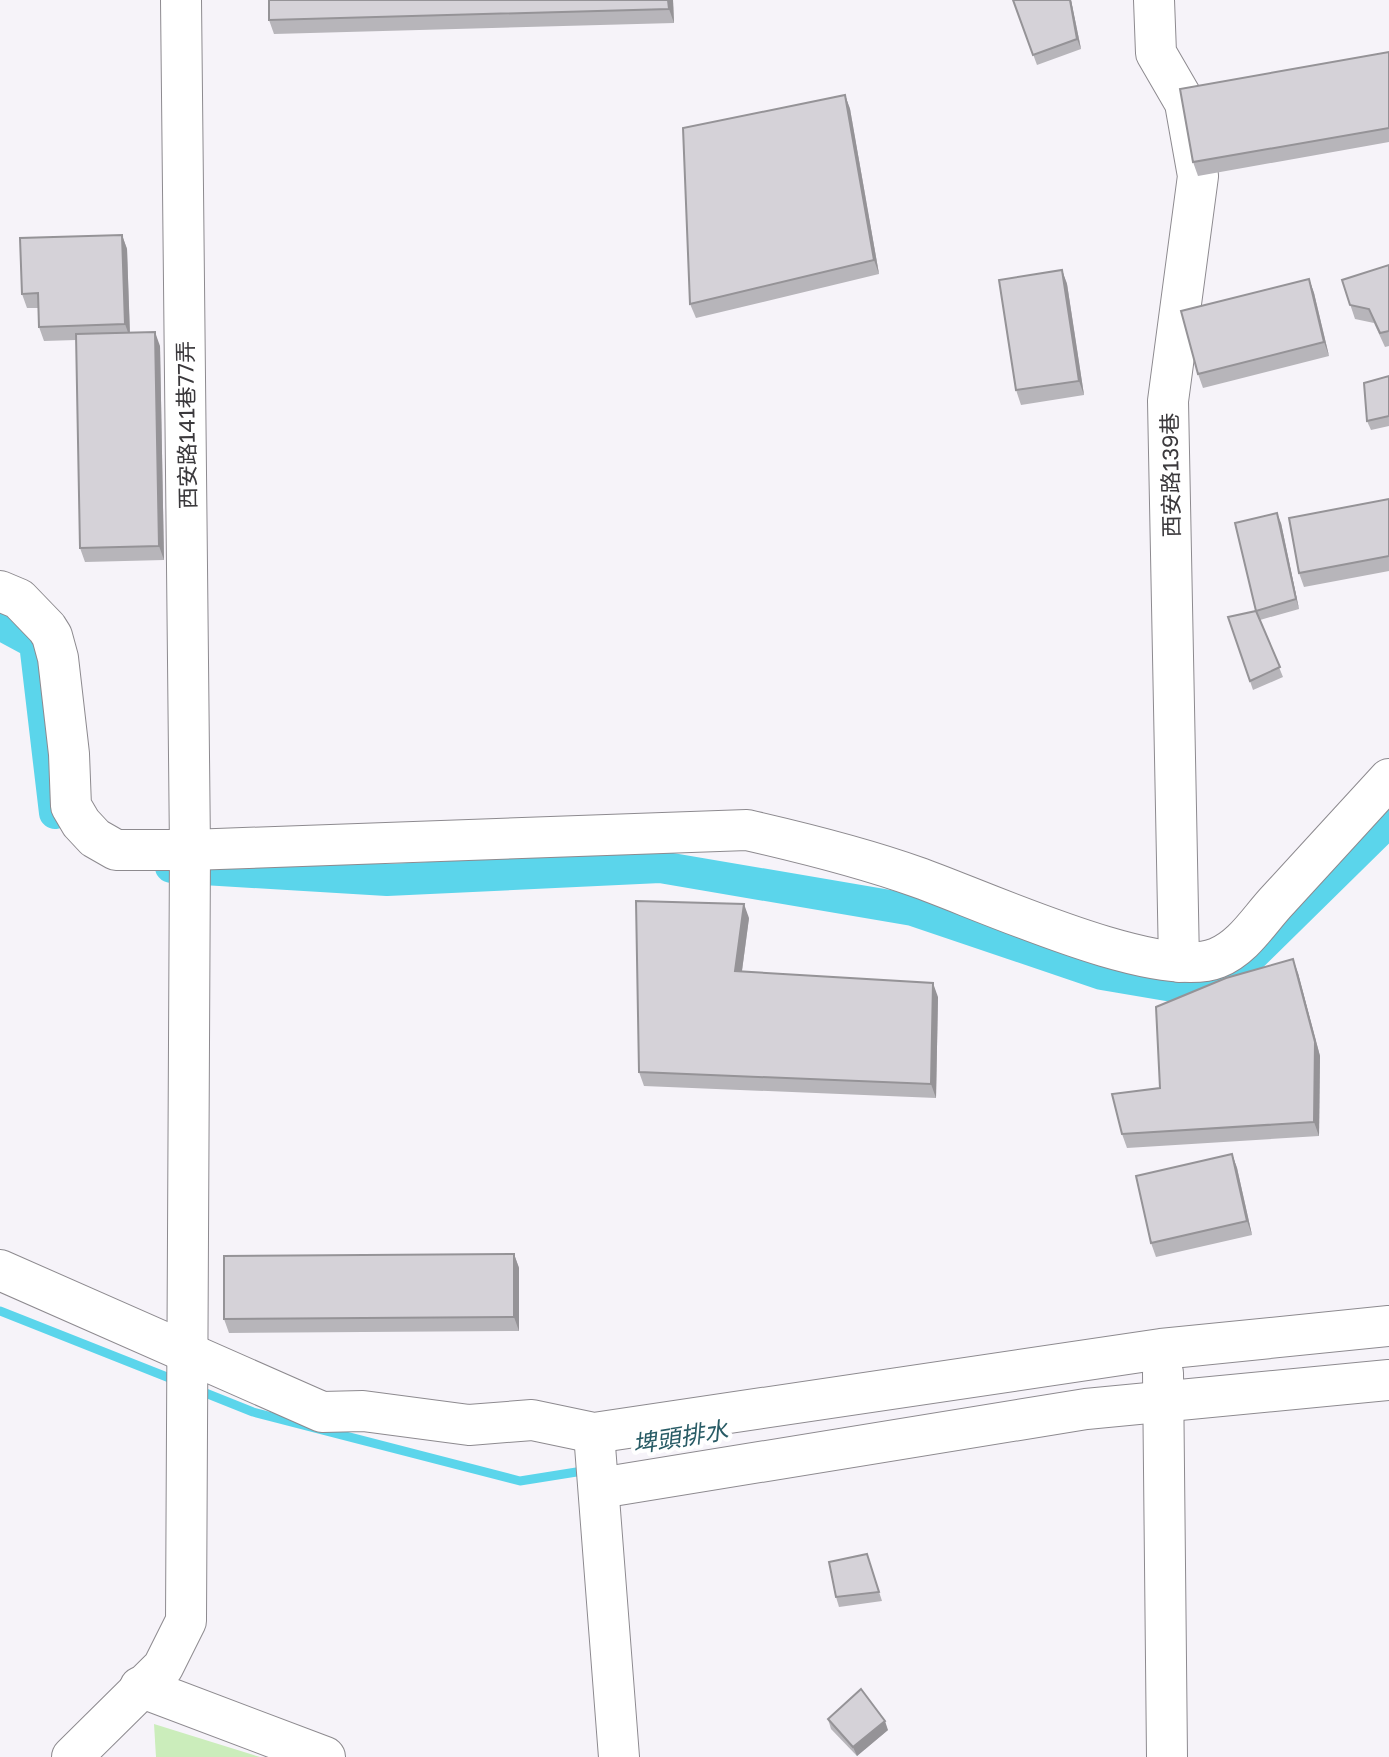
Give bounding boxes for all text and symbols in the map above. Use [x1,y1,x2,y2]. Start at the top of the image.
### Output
street label: 西安路141巷77弄 [171,341,201,509]
street label: 西安路139巷 [1155,412,1185,538]
water label: 埤頭排水 [630,1414,731,1458]

